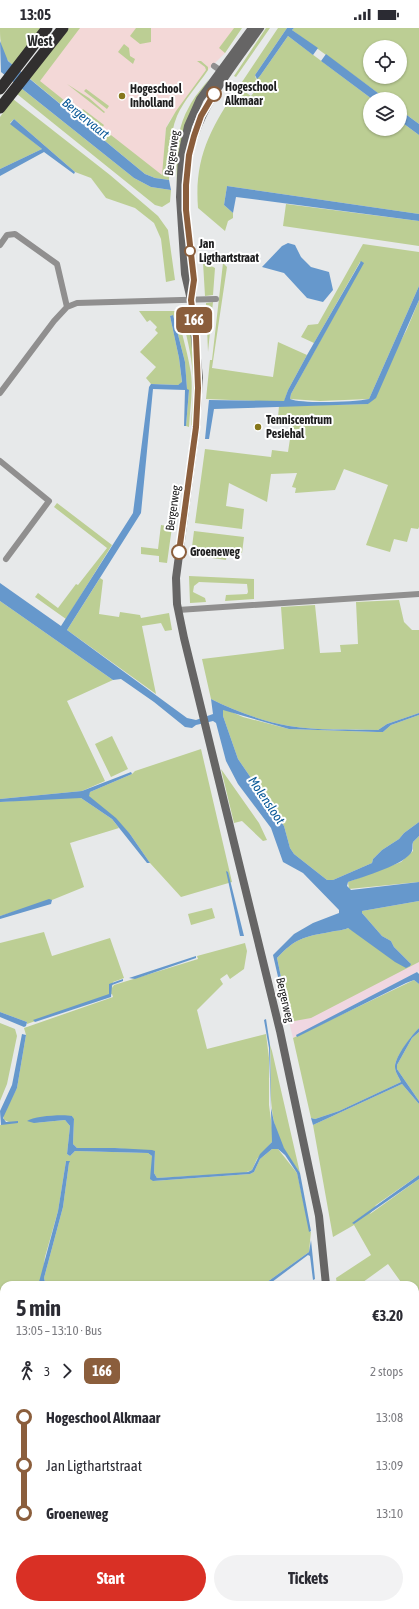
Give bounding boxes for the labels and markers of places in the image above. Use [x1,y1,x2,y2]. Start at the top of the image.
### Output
place label: Hogeschool Alkmaar [224,80,278,108]
place label: Hogeschool Inholland [130,82,183,110]
marker: Hogeschool Alkmaar [206,86,222,102]
marker: Hogeschool Inholland [117,91,127,101]
place label: Jan Ligthartstraat [198,237,259,265]
marker: Jan Ligthartstraat [184,245,196,257]
place label: Tenniscentrum Pesiehal [266,413,332,441]
marker: Tenniscentrum Pesiehal [253,422,263,432]
marker: Groeneweg [171,544,187,560]
place label: Groeneweg [190,545,241,559]

